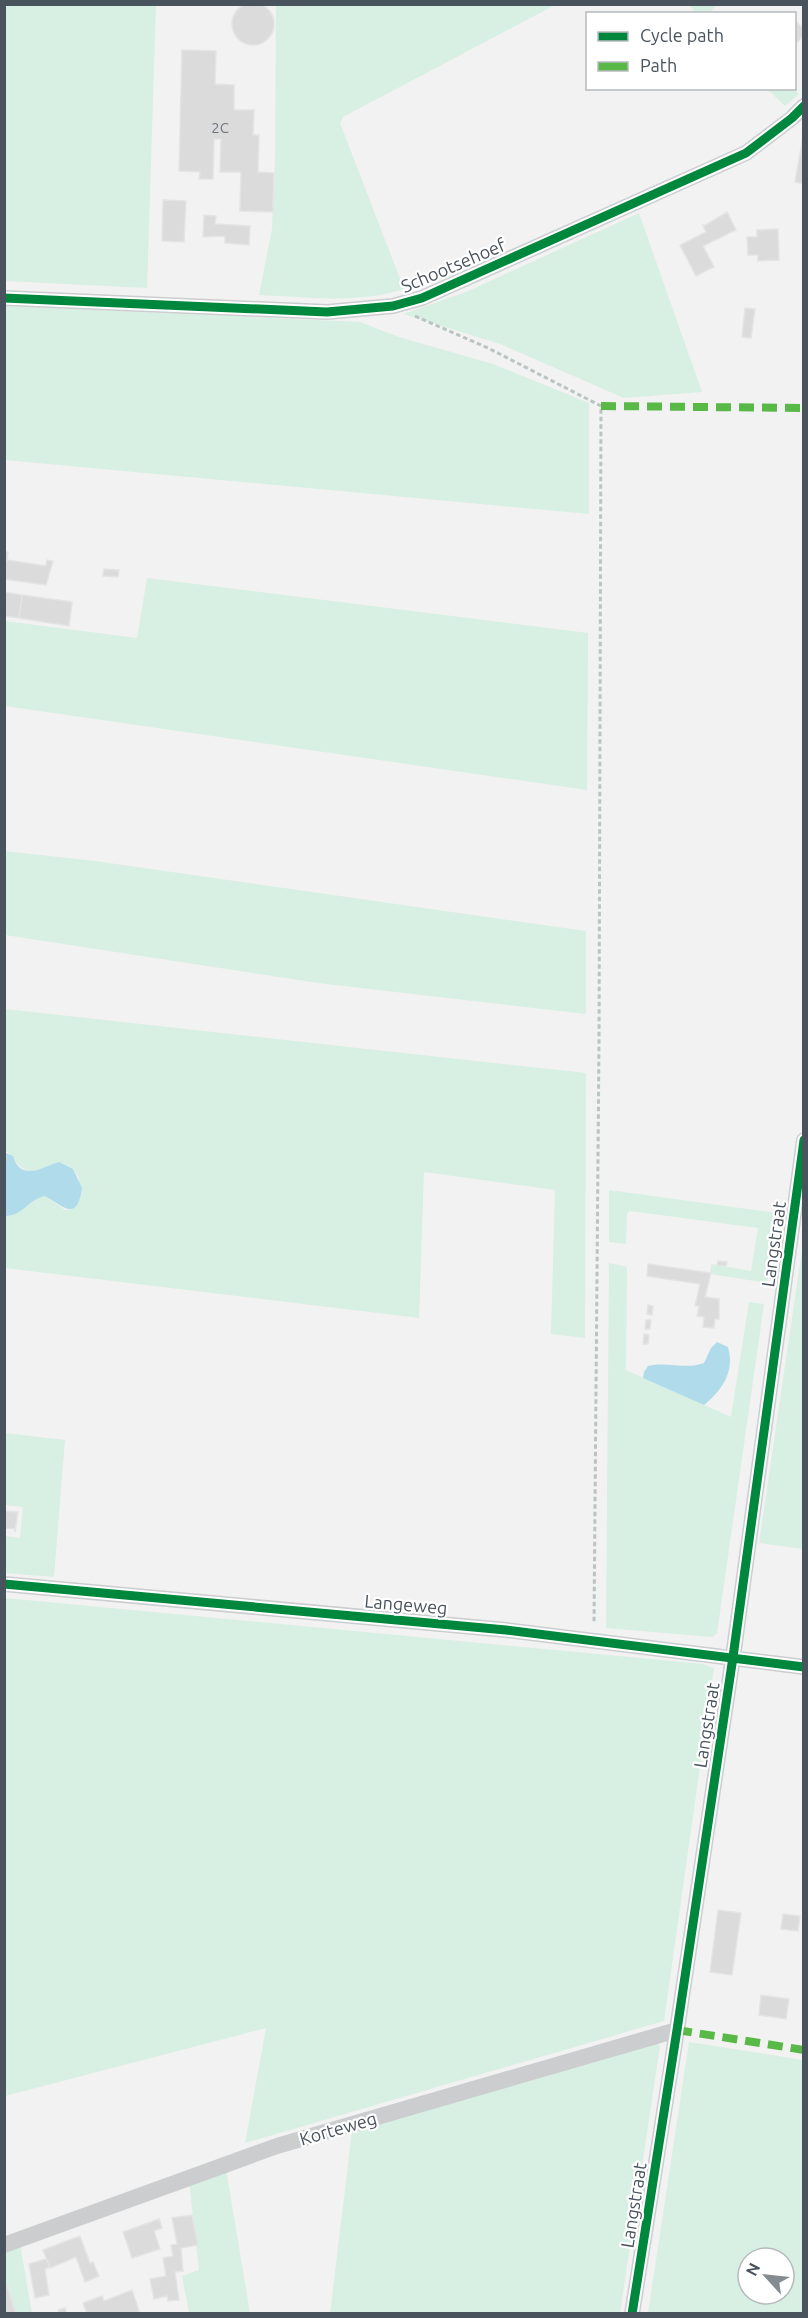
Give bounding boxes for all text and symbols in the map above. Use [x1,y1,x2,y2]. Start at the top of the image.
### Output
legend [586,12,796,90]
text: Cycle path [640,25,724,45]
text: Path [640,55,677,75]
house number: 2C [211,119,229,136]
street label: Schootsehoef [398,234,508,296]
street label: Langstraat [757,1200,789,1288]
street label: Langeweg [364,1590,448,1618]
street label: Langstraat [689,1681,723,1769]
street label: Korteweg [297,2107,379,2149]
street label: Langstraat [616,2161,650,2249]
north arrow [736,2246,796,2306]
text: N [742,2260,763,2279]

